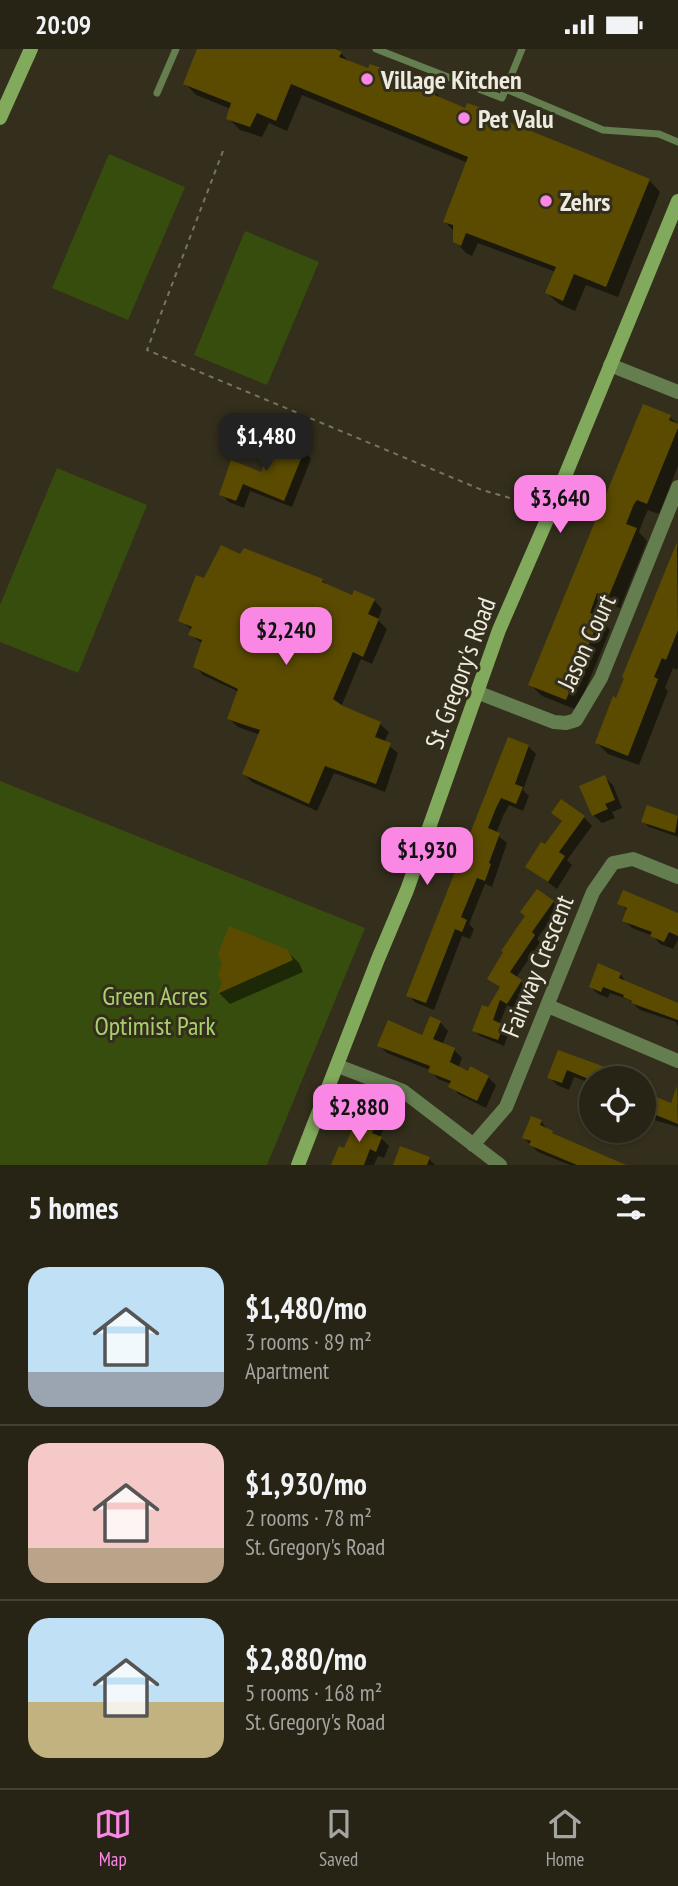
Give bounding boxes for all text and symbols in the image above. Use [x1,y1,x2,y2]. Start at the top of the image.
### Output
text: 20:09 [35,8,91,41]
place label: Village Kitchen [380,63,522,96]
marker: Village Kitchen [359,71,375,87]
place label: Pet Valu [478,102,553,135]
marker: Pet Valu [456,110,472,126]
place label: Zehrs [560,185,610,218]
marker: Zehrs [538,193,554,209]
pin: $1,480 [209,413,323,473]
text: $1,480 [236,421,296,450]
pin: $3,640 [503,475,617,535]
text: $3,640 [530,483,590,512]
street label: Jason Court [549,589,623,696]
street label: St. Gregory's Road [417,593,503,753]
pin: $2,240 [229,607,343,667]
text: $2,240 [256,615,316,644]
pin: $1,930 [370,827,484,887]
text: $1,930 [397,835,457,864]
street label: Fairway Crescent [494,890,580,1042]
park label: Green Acres Optimist Park [94,979,216,1042]
map controls [579,1066,656,1143]
button: locate [579,1066,656,1143]
pin: $2,880 [302,1085,416,1144]
text: $2,880 [329,1092,389,1121]
text: 5 homes [28,1188,119,1227]
icon: filters [612,1188,650,1226]
text: $1,480/mo [245,1288,367,1327]
icon: home [84,1295,168,1379]
text: 3 rooms · 89 m² [245,1327,372,1356]
text: Apartment [245,1356,329,1385]
text: $1,930/mo [245,1464,367,1503]
icon: home [84,1471,168,1555]
text: 2 rooms · 78 m² [245,1503,372,1532]
text: St. Gregory's Road [245,1532,385,1561]
text: $2,880/mo [245,1639,367,1678]
icon: home [84,1646,168,1730]
text: 5 rooms · 168 m² [245,1678,382,1707]
text: St. Gregory's Road [245,1707,385,1736]
tab: Map [94,1805,132,1871]
tab: Saved [319,1805,358,1871]
tab: Home [546,1805,584,1871]

